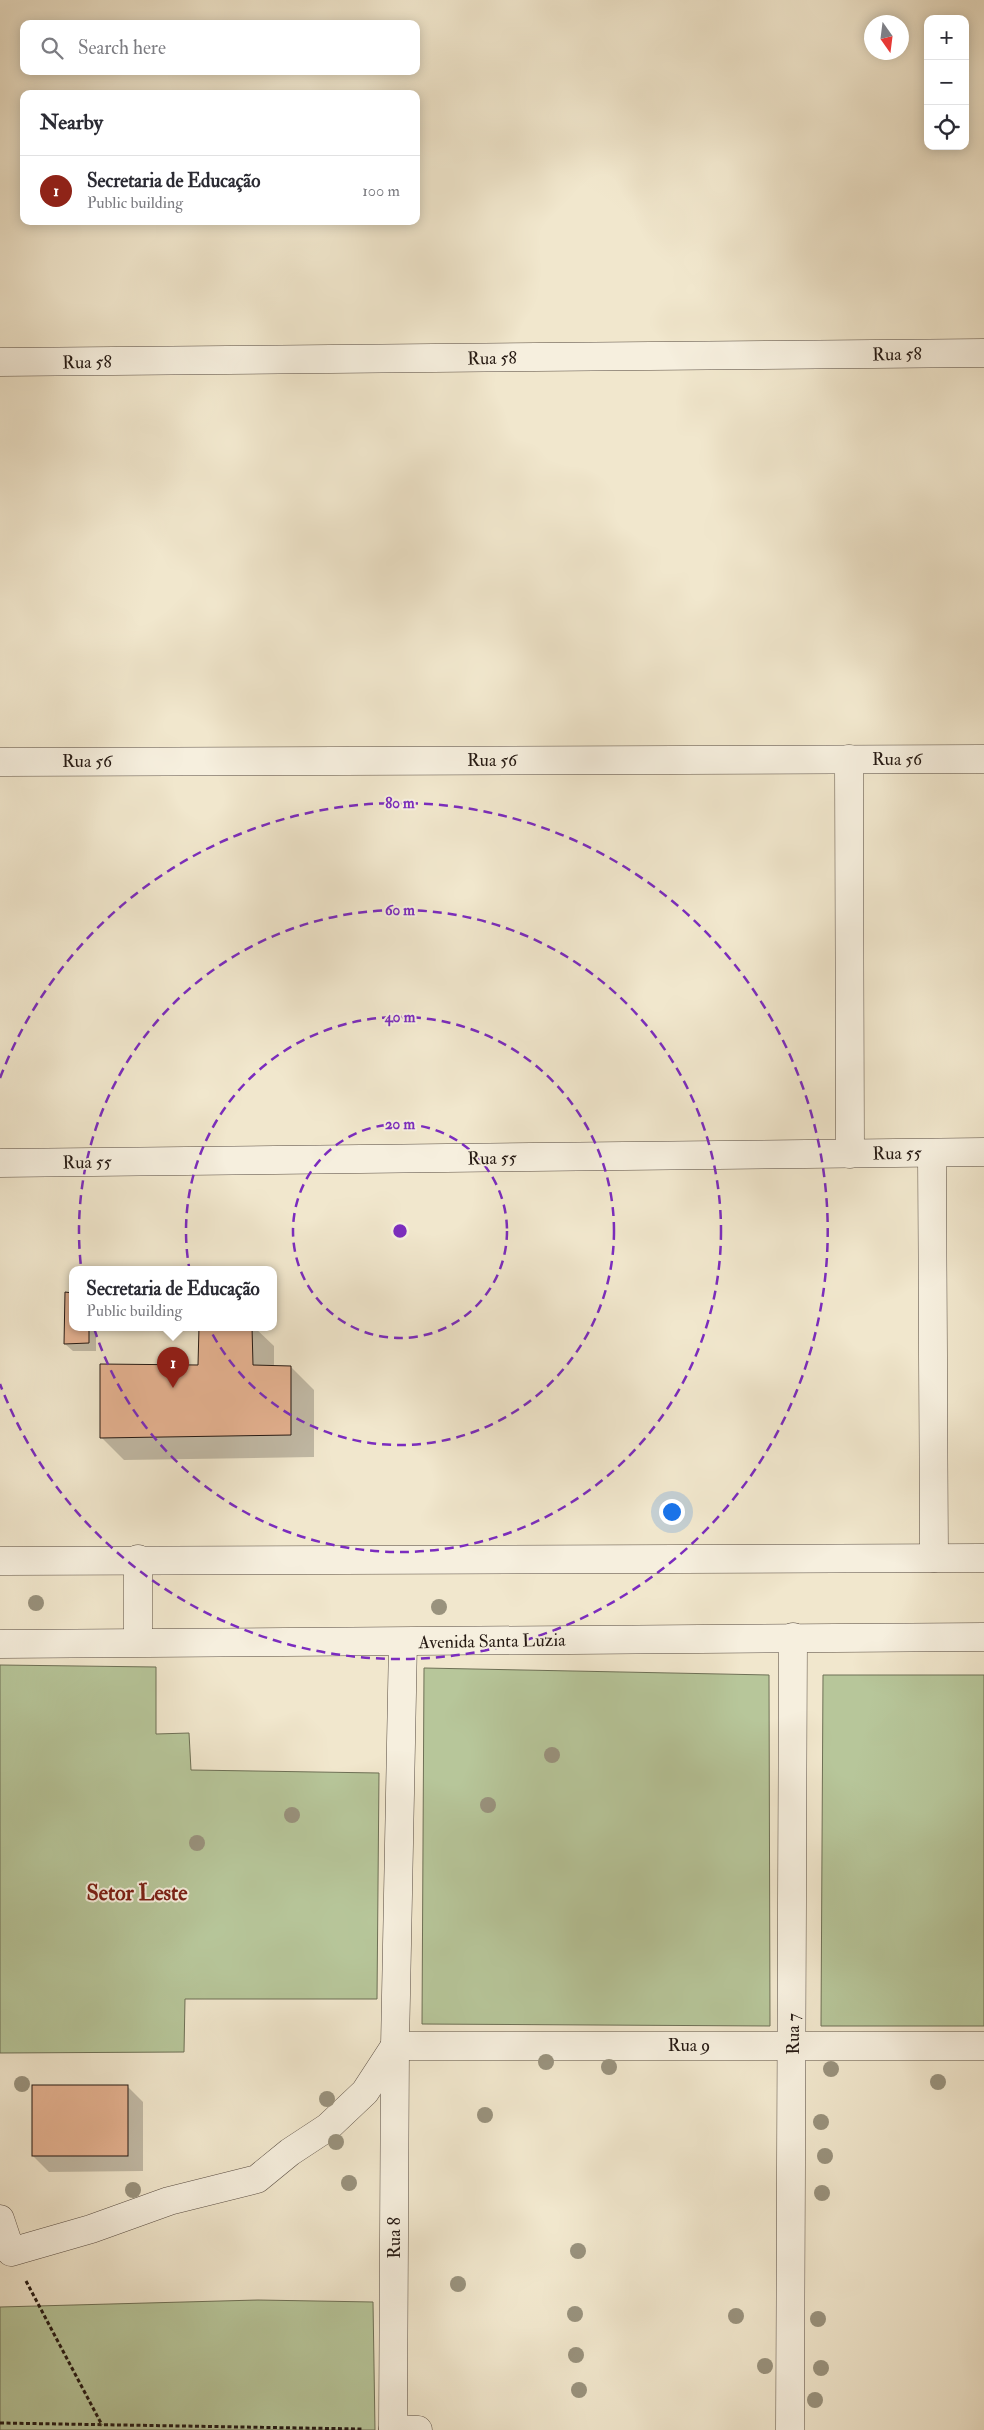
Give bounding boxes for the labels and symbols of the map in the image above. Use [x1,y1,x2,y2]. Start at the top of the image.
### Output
north arrow [864,15,909,60]
street label: Rua 58 [872,343,922,366]
street label: Rua 58 [467,347,517,370]
street label: Rua 58 [62,351,112,374]
street label: Rua 56 [872,748,923,771]
street label: Rua 56 [467,749,518,772]
street label: Rua 56 [62,750,113,773]
text: 80 m [385,794,415,813]
text: 60 m [385,901,415,920]
text: 40 m [384,1008,416,1027]
text: 20 m [385,1115,415,1134]
street label: Rua 55 [872,1142,922,1165]
street label: Rua 55 [467,1147,517,1170]
street label: Rua 55 [62,1151,112,1174]
centre of rings [391,1222,409,1240]
pin: 1 [157,1347,189,1388]
your location [659,1499,685,1525]
street label: Avenida Santa Luzia [417,1629,566,1654]
district label: Setor Leste [87,1879,188,1907]
street label: Rua 7 [782,2013,805,2055]
street label: Rua 9 [668,2034,710,2057]
street label: Rua 8 [383,2217,406,2259]

